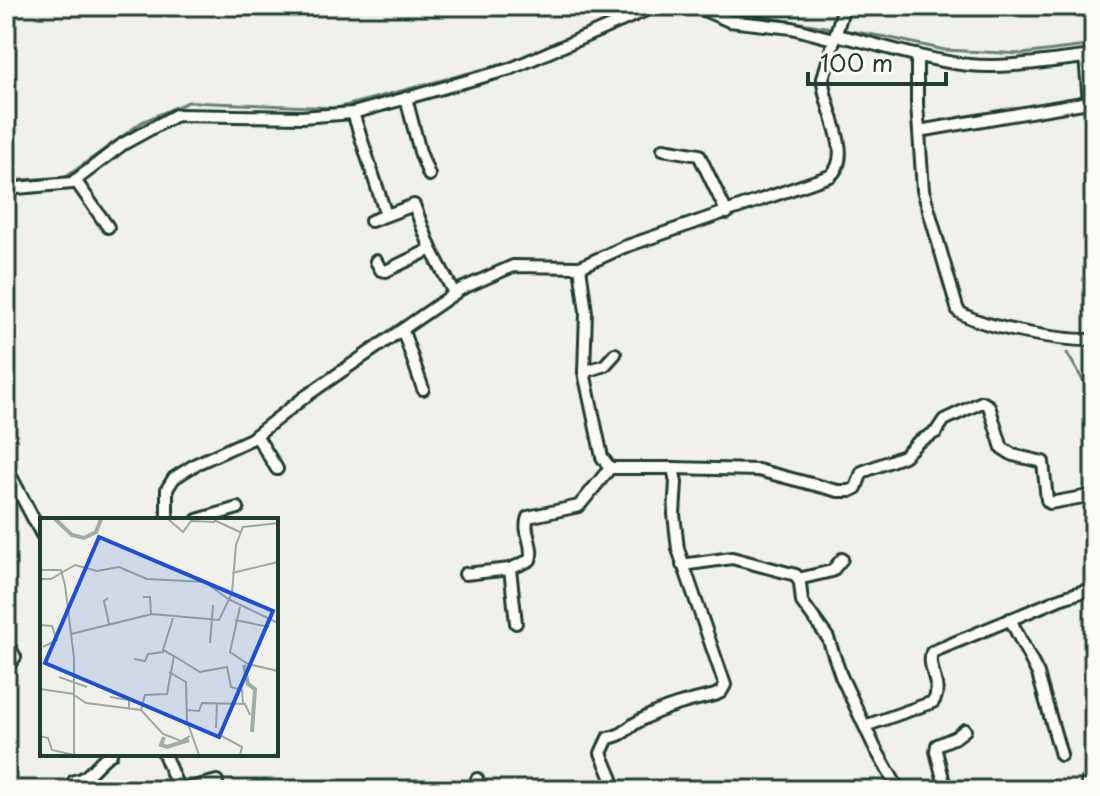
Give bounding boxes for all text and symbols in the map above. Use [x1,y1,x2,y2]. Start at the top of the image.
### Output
scale bar [808,36,946,86]
text: 100 m [820,44,893,80]
inset map [40,518,278,756]

